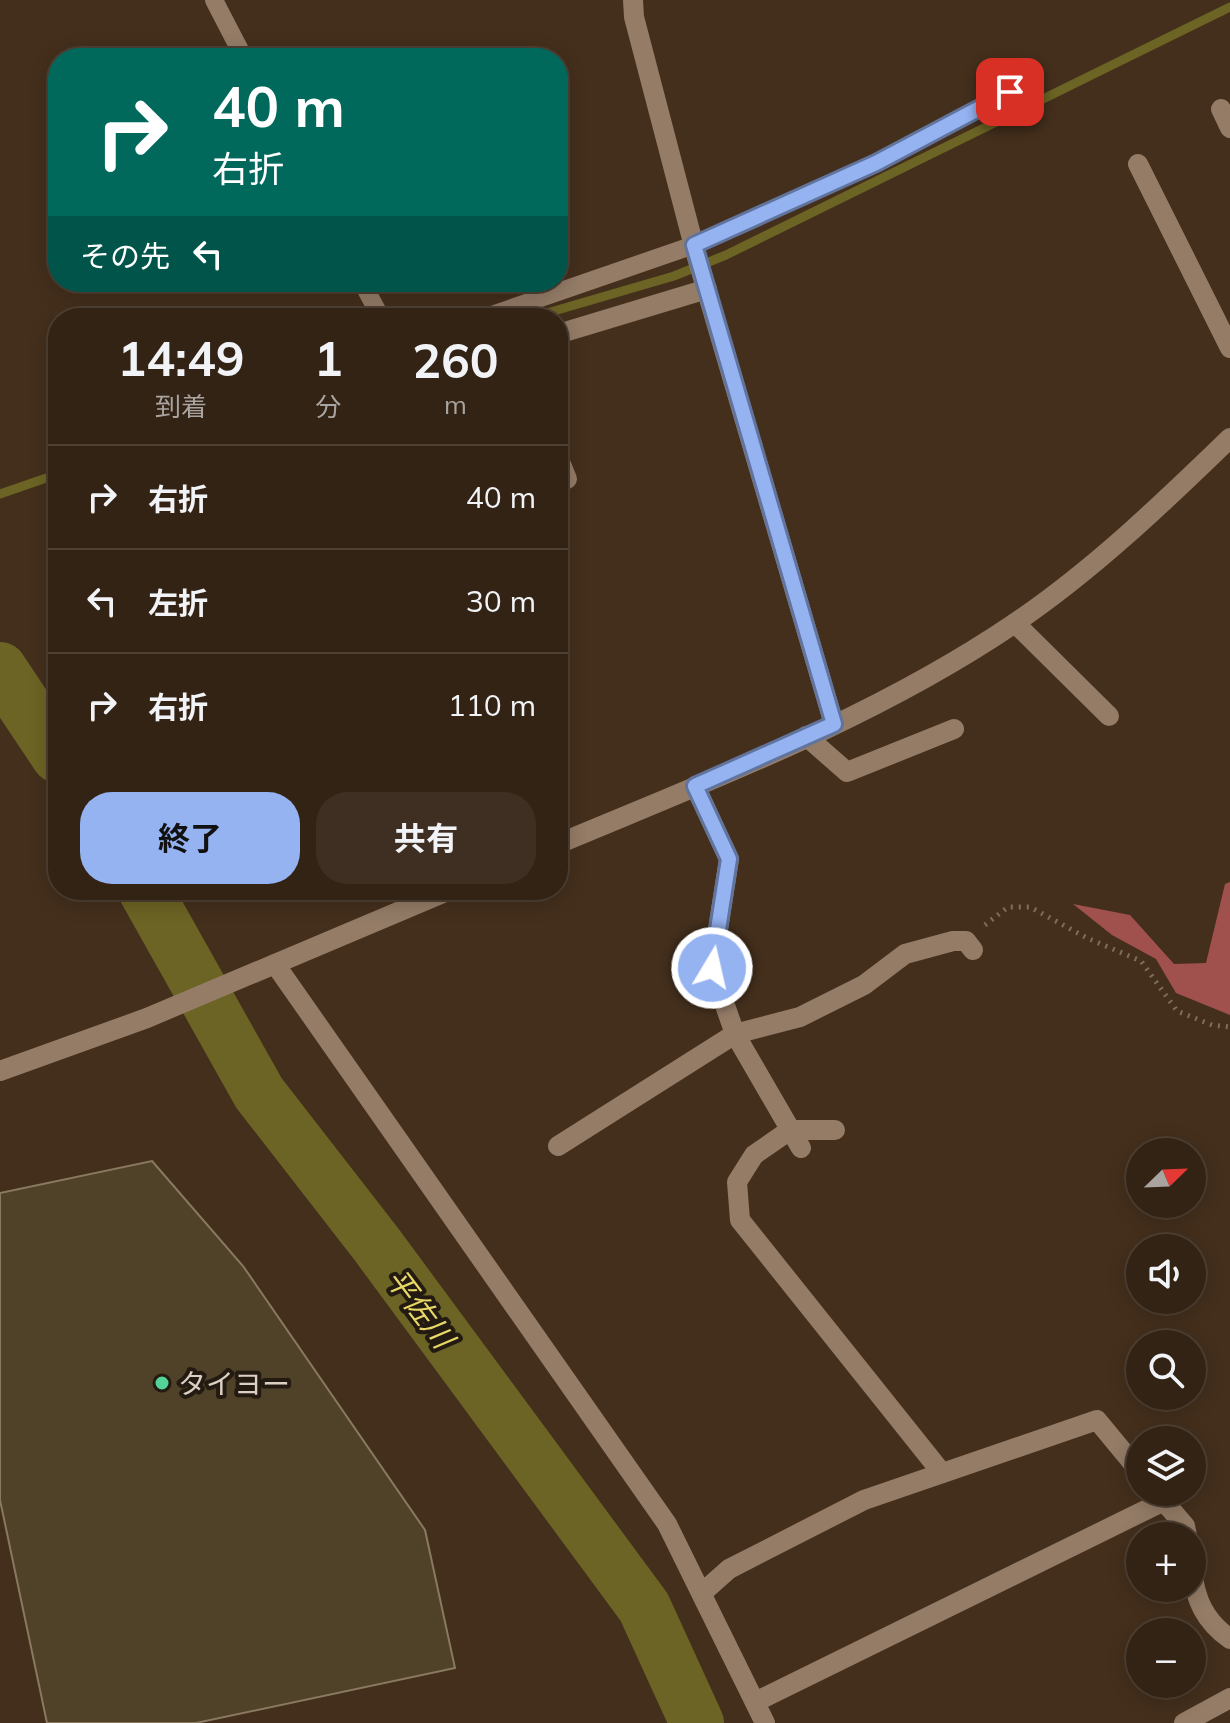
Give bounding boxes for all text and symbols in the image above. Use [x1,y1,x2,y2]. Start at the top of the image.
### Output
pin [976,58,1044,126]
icon: arrive [988,70,1032,114]
text: 40 m [212,71,345,141]
icon: right [80,80,184,184]
text: 右折 [212,146,284,191]
icon: left [186,232,230,276]
text: その先 [80,237,170,275]
text: 14:49 [117,328,245,388]
text: 1 [314,328,343,388]
text: 260 [412,330,499,390]
text: m [444,388,467,421]
text: 到着 [155,390,207,423]
text: 分 [315,390,341,423]
icon: right [80,475,124,519]
text: 40 m [466,478,536,516]
text: 右折 [148,480,208,518]
icon: left [80,579,124,623]
text: 30 m [466,582,536,620]
text: 左折 [148,584,208,622]
icon: right [80,683,124,727]
text: 110 m [448,686,536,724]
text: 右折 [148,688,208,726]
button: 終了 [80,792,300,884]
button: 共有 [316,792,536,884]
position arrow [670,926,754,1010]
north arrow [1126,1138,1206,1218]
map controls [1126,1138,1206,1698]
button: sound [1126,1234,1206,1314]
water label: 平佐川 [378,1261,464,1358]
button: search [1126,1330,1206,1410]
place label: タイヨー [178,1366,290,1401]
marker: タイヨー [153,1374,171,1392]
button: layers [1126,1426,1206,1506]
button: + [1126,1522,1206,1602]
button: − [1126,1618,1206,1698]

